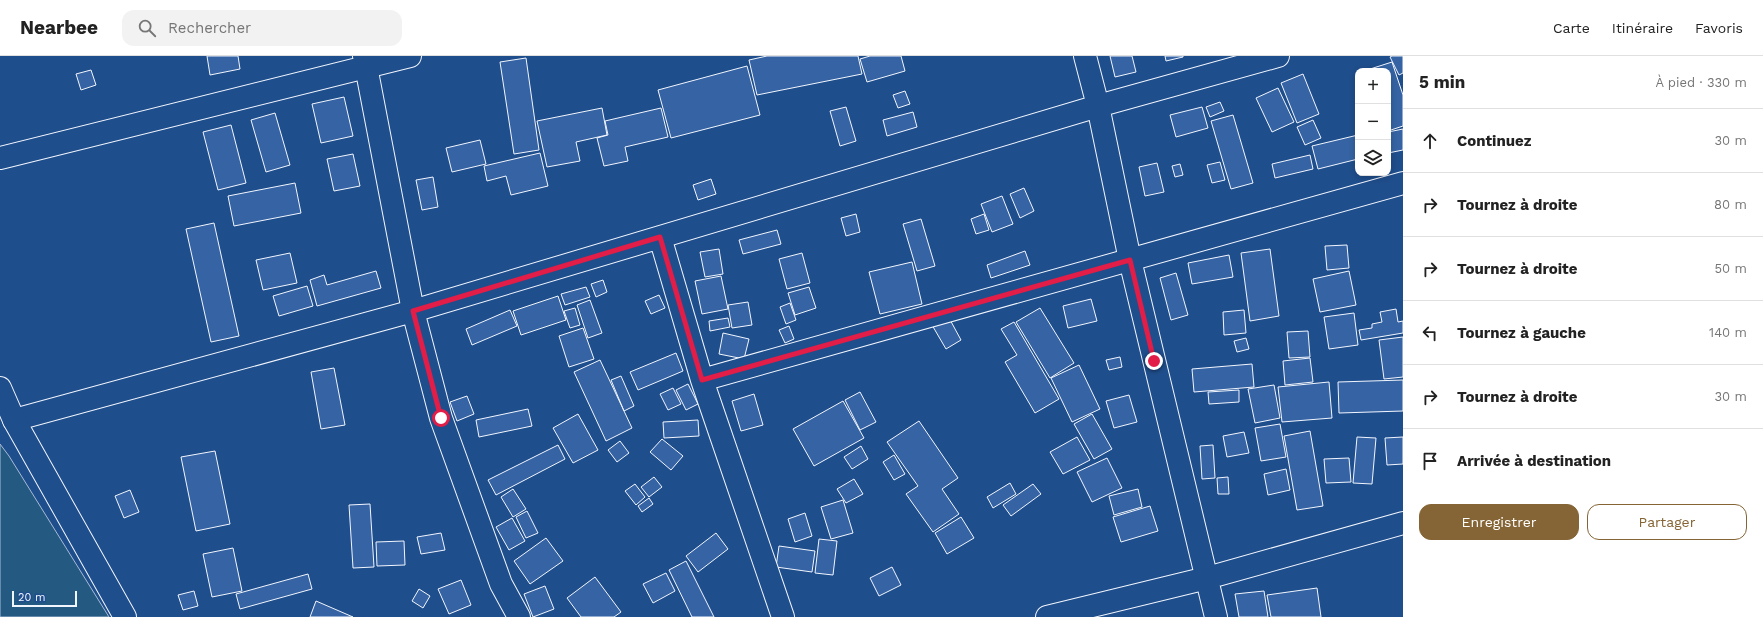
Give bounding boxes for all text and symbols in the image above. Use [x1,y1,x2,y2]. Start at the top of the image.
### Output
search box [122,10,402,46]
text: Nearbee [20,16,98,39]
icon: search [136,17,158,39]
text: Rechercher [168,19,251,37]
text: Carte [1553,20,1590,36]
text: Itinéraire [1612,20,1673,36]
text: Favoris [1695,20,1743,36]
map controls [1355,68,1391,176]
button: + [1355,68,1391,104]
text: 5 min [1419,72,1465,92]
text: À pied · 330 m [1655,75,1747,90]
button: − [1355,104,1391,140]
icon: ahead [1419,130,1441,152]
text: Continuez [1457,132,1531,150]
text: 30 m [1715,133,1747,148]
button: layers [1355,140,1391,176]
icon: right [1419,194,1441,216]
text: Tournez à droite [1457,196,1577,214]
text: 80 m [1714,197,1747,212]
icon: right [1419,258,1441,280]
text: Tournez à droite [1457,260,1577,278]
text: 50 m [1715,261,1747,276]
icon: left [1419,322,1441,344]
text: Tournez à gauche [1457,324,1586,342]
text: 140 m [1709,325,1747,340]
route end [1145,352,1163,370]
icon: right [1419,386,1441,408]
text: Tournez à droite [1457,388,1577,406]
text: 30 m [1715,389,1747,404]
route start [432,409,450,427]
icon: arrive [1419,450,1441,472]
text: Arrivée à destination [1457,452,1611,470]
button: Enregistrer [1419,504,1579,540]
button: Partager [1587,504,1747,540]
scale bar [12,589,77,608]
text: 20 m [18,591,46,604]

